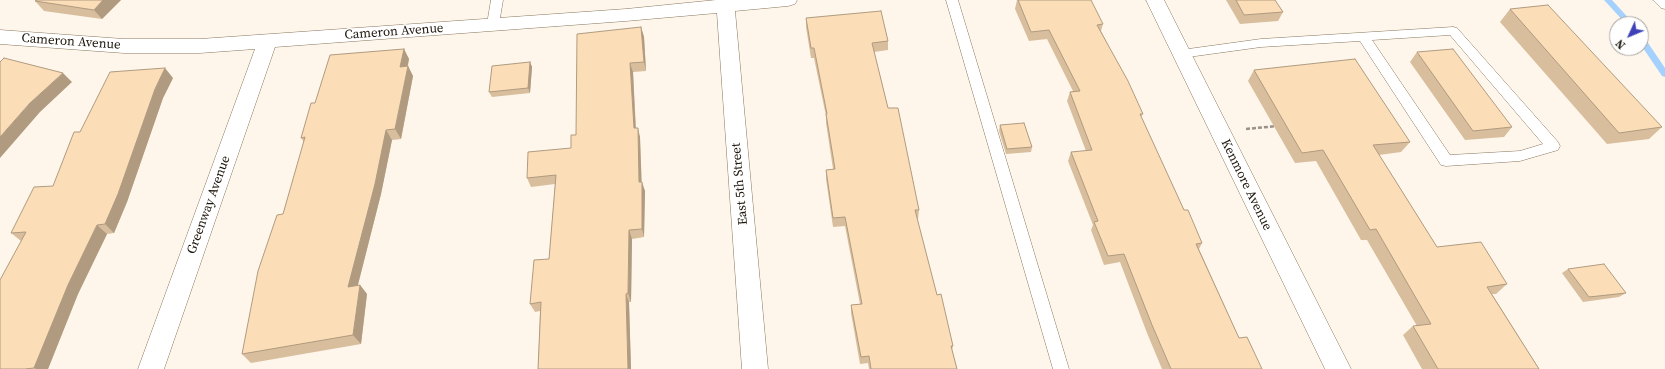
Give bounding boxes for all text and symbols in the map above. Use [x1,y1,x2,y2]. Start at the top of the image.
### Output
north arrow [1609,16,1649,56]
street label: Cameron Avenue [344,21,444,43]
street label: Cameron Avenue [21,31,121,53]
text: N [1613,36,1629,52]
street label: Kenmore Avenue [1217,137,1275,233]
street label: East 5th Street [729,142,751,226]
street label: Greenway Avenue [184,154,234,256]

